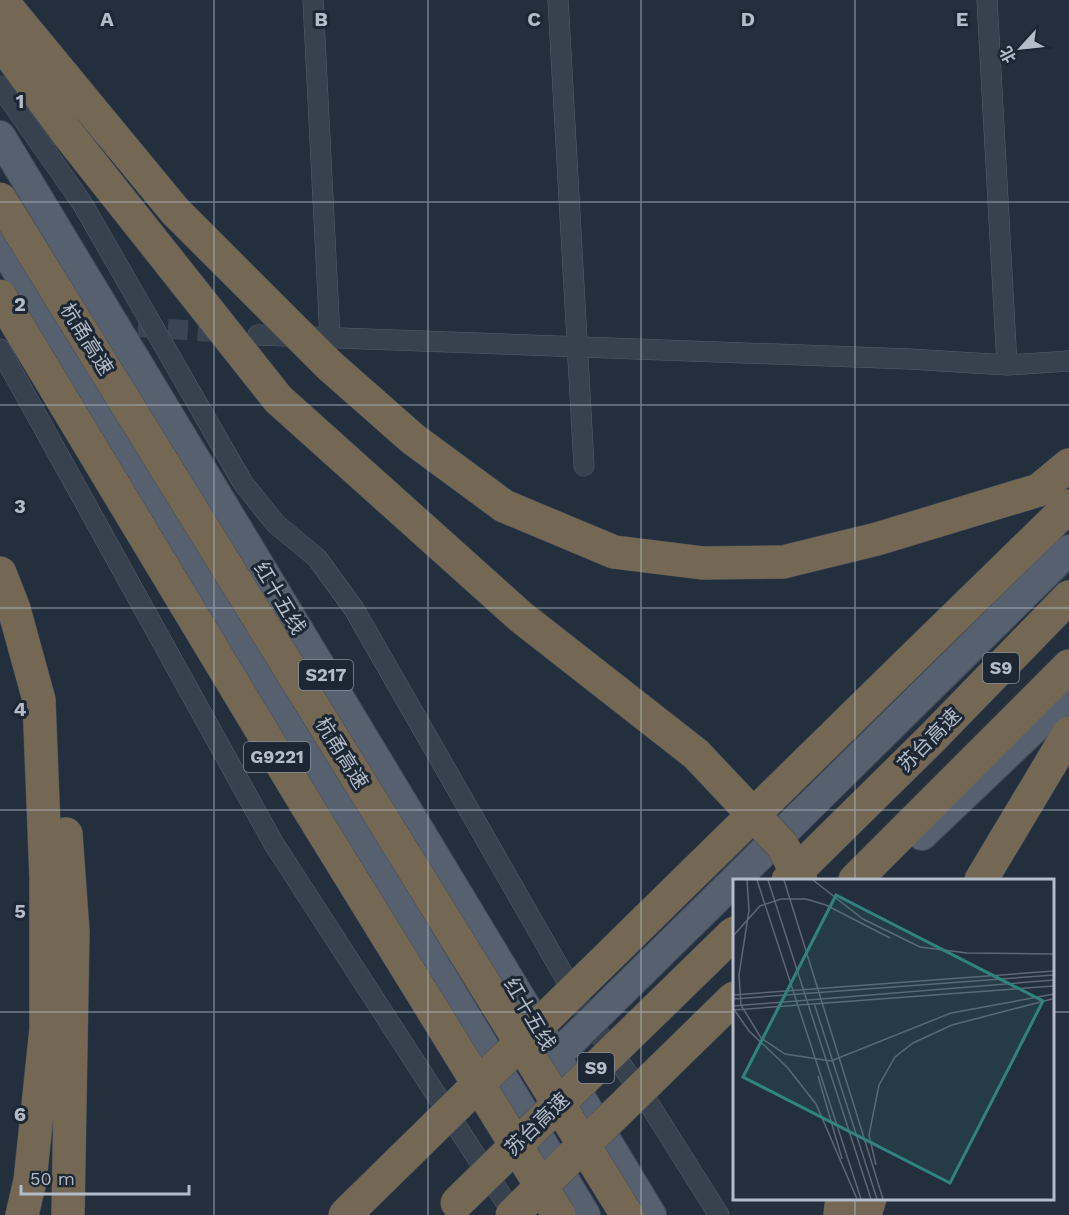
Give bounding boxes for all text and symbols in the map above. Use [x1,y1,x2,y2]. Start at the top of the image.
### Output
text: A [100,7,114,31]
text: B [314,7,328,31]
text: C [527,7,541,31]
text: D [741,7,755,31]
text: E [956,7,968,31]
north arrow [991,18,1051,78]
text: 北 [996,43,1020,66]
text: 1 [16,89,24,113]
text: 2 [14,292,26,316]
street label: 杭甬高速 [56,299,118,379]
text: 3 [14,494,26,518]
street label: 红十五线 [249,558,311,638]
road number: S9 [983,653,1019,683]
road number: S217 [299,660,353,690]
text: 4 [14,697,27,721]
street label: 苏台高速 [892,703,966,777]
street label: 杭甬高速 [311,713,373,793]
road number: G9221 [244,742,310,772]
inset map [733,879,1054,1200]
text: 5 [14,899,26,923]
street label: 红十五线 [499,974,561,1054]
road number: S9 [578,1053,614,1083]
street label: 苏台高速 [500,1088,574,1160]
text: 6 [14,1102,26,1126]
scale bar [21,1158,189,1196]
text: 50 m [30,1168,75,1189]

